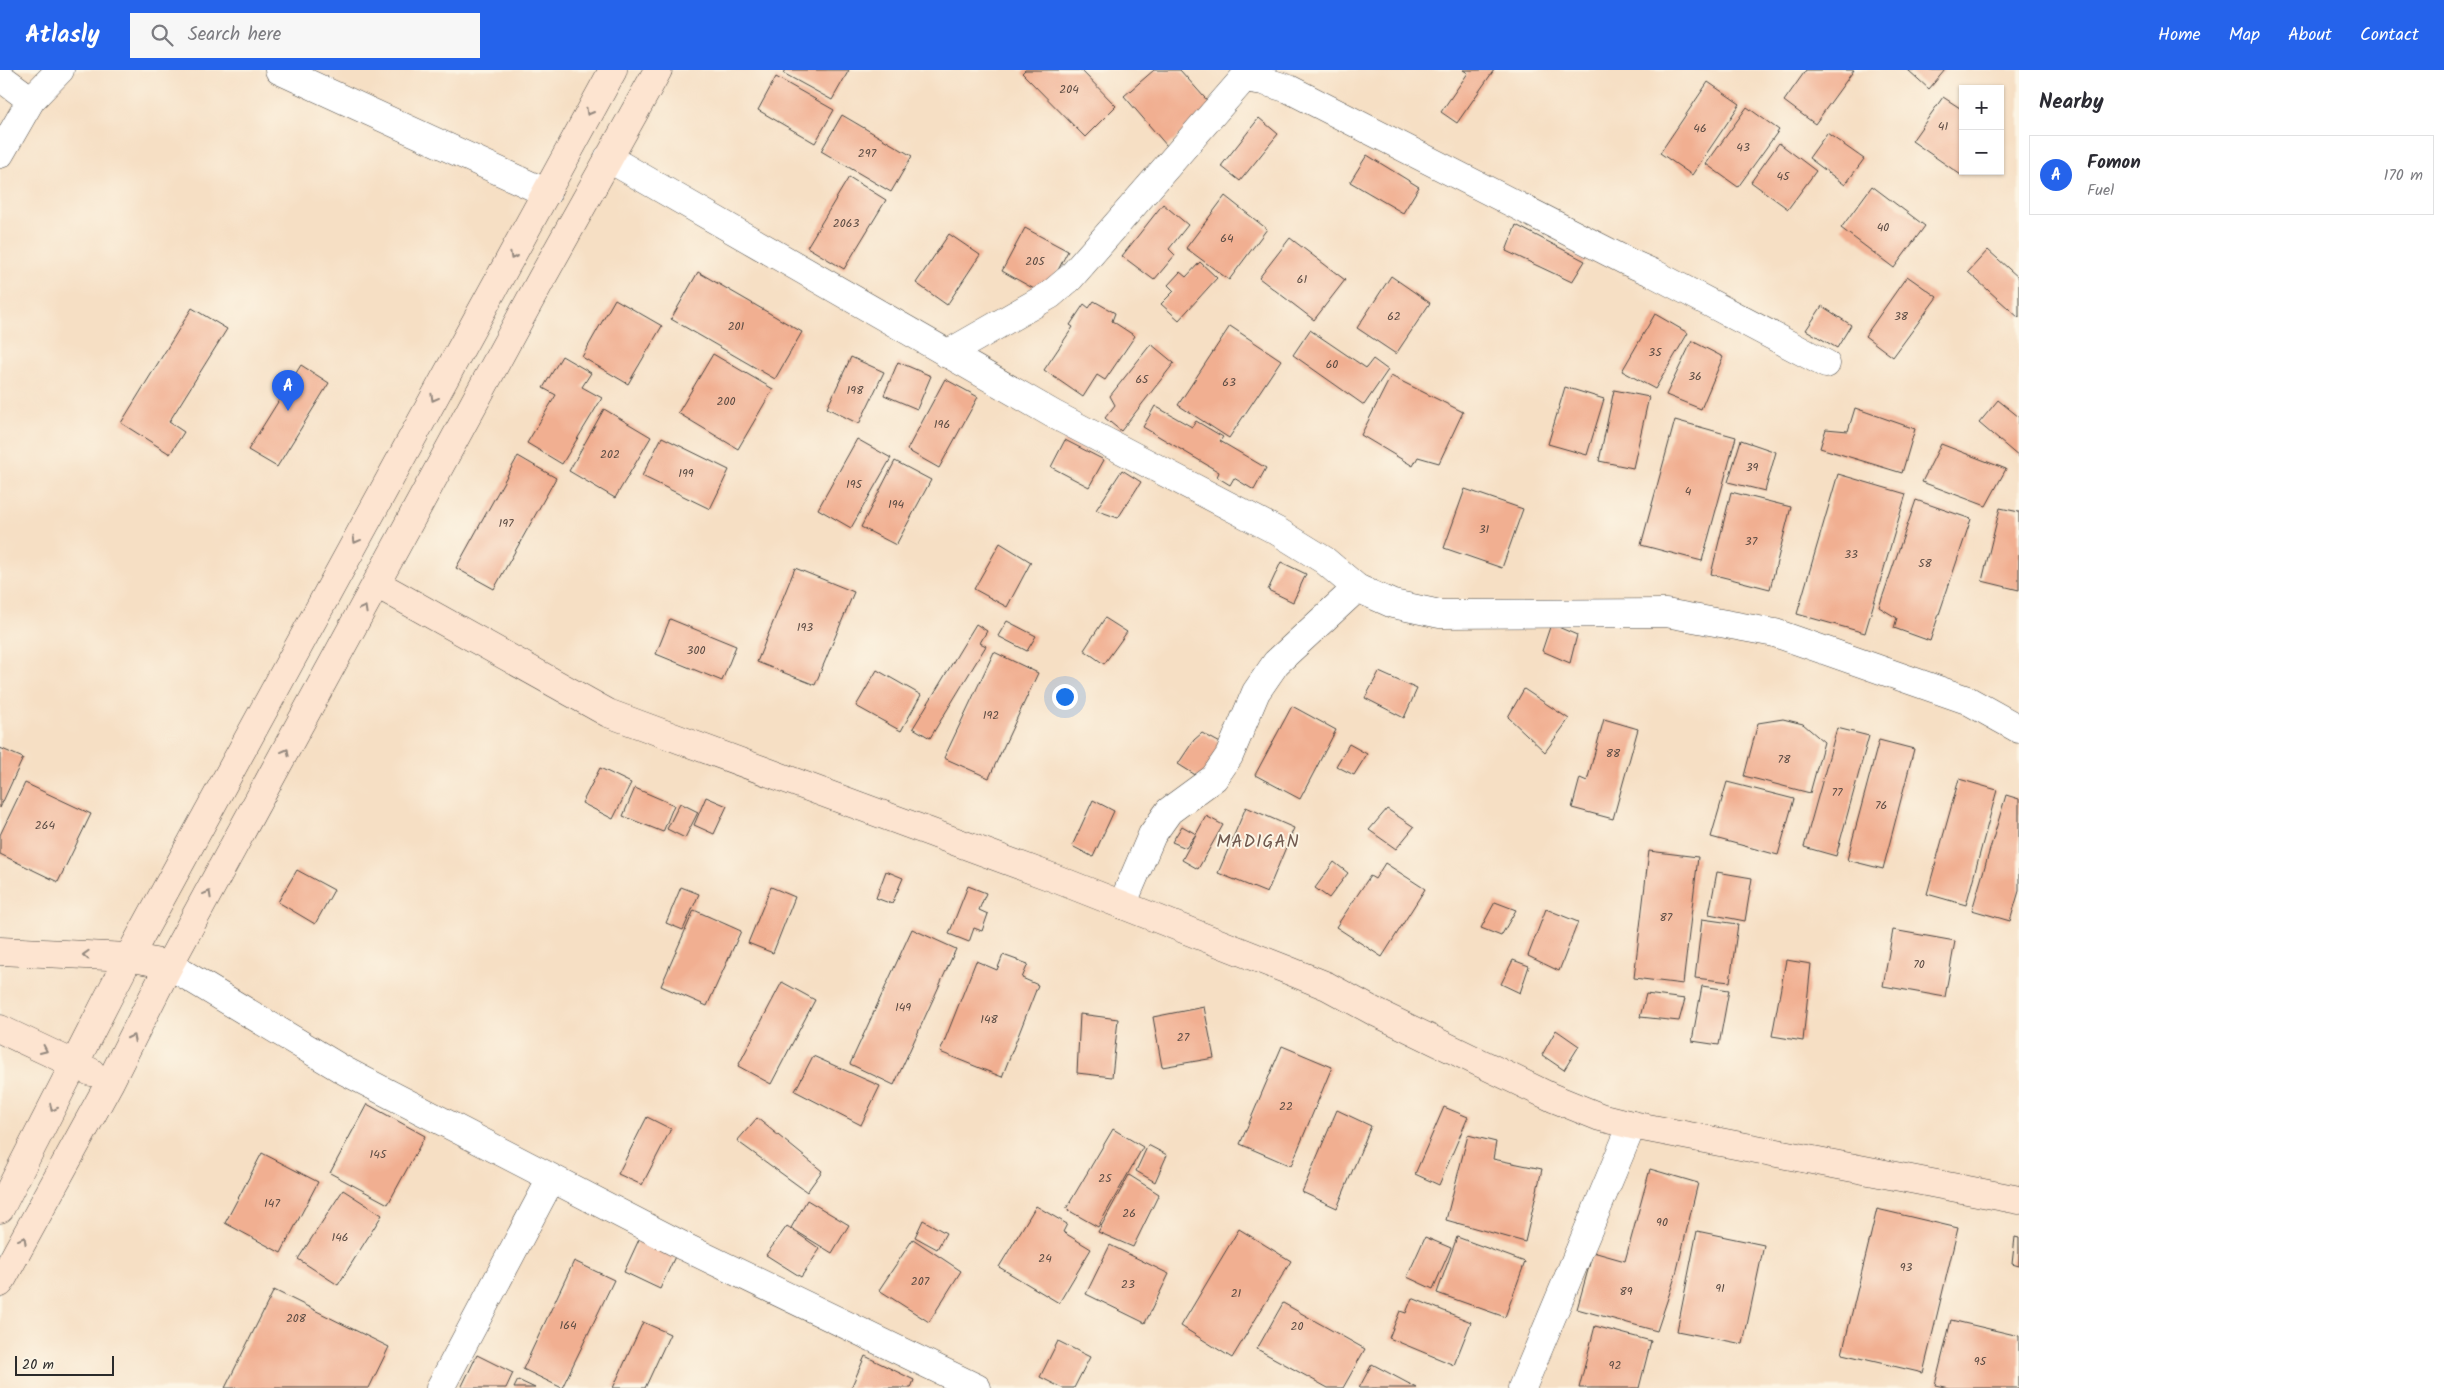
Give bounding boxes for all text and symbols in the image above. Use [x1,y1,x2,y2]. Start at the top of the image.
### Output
search box [130,13,480,58]
text: Atlasly [25,16,100,55]
text: Search here [188,20,281,50]
icon: search [148,21,176,49]
text: Home [2158,21,2201,50]
text: Map [2229,21,2260,50]
text: About [2288,21,2332,50]
text: Contact [2360,21,2419,50]
house number: 204 [1059,80,1079,99]
map controls [1959,85,2004,175]
button: + [1959,85,2004,130]
text: Nearby [2039,86,2104,119]
one-way arrow [586,107,596,116]
house number: 41 [1938,117,1948,136]
house number: 46 [1693,119,1707,138]
button: − [1959,130,2004,175]
house number: 43 [1736,138,1750,157]
house number: 297 [858,144,877,163]
text: Fomon [2087,148,2141,178]
text: A [2051,163,2061,188]
text: 170 m [2383,163,2423,188]
house number: 45 [1776,167,1791,186]
text: Fuel [2087,178,2114,203]
house number: 2063 [833,214,859,233]
house number: 40 [1877,218,1889,237]
house number: 64 [1220,229,1234,248]
one-way arrow [509,250,519,259]
house number: 205 [1025,252,1046,271]
house number: 61 [1297,270,1307,289]
house number: 62 [1387,307,1401,326]
house number: 38 [1894,307,1909,326]
house number: 201 [728,317,745,336]
house number: 35 [1648,343,1663,362]
house number: 60 [1326,355,1338,374]
house number: 36 [1688,367,1702,386]
pin: A [272,370,304,411]
house number: 65 [1135,370,1150,389]
house number: 63 [1222,373,1236,392]
house number: 198 [847,381,864,400]
house number: 200 [717,392,735,411]
one-way arrow [431,393,441,402]
house number: 196 [934,415,950,434]
house number: 202 [600,445,620,464]
house number: 39 [1746,458,1758,477]
house number: 199 [678,464,694,483]
house number: 195 [846,475,864,494]
house number: 4 [1685,482,1692,501]
house number: 194 [888,495,904,514]
house number: 197 [498,514,514,533]
house number: 31 [1479,520,1490,539]
house number: 37 [1745,532,1758,551]
one-way arrow [352,535,362,544]
house number: 33 [1844,545,1858,564]
house number: 58 [1918,554,1933,573]
one-way arrow [357,605,367,614]
house number: 193 [797,618,813,637]
house number: 300 [687,641,705,660]
your location [1052,684,1078,710]
house number: 192 [983,706,999,725]
house number: 88 [1606,744,1621,763]
one-way arrow [279,748,289,757]
house number: 78 [1778,750,1791,769]
house number: 77 [1831,783,1843,802]
house number: 76 [1875,796,1887,815]
house number: 264 [35,816,56,835]
district label: MADIGAN [1216,828,1300,857]
one-way arrow [201,891,211,900]
house number: 87 [1660,908,1673,927]
one-way arrow [82,950,90,960]
house number: 70 [1913,955,1925,974]
house number: 149 [895,998,911,1017]
house number: 148 [980,1010,999,1029]
house number: 27 [1177,1028,1190,1047]
one-way arrow [126,1034,136,1043]
one-way arrow [39,1044,48,1054]
house number: 22 [1279,1097,1293,1116]
one-way arrow [49,1103,59,1112]
house number: 145 [370,1145,388,1164]
house number: 25 [1098,1169,1113,1188]
house number: 147 [264,1194,280,1213]
house number: 26 [1122,1204,1136,1223]
house number: 90 [1656,1213,1668,1232]
house number: 146 [331,1228,349,1247]
one-way arrow [17,1237,27,1246]
house number: 24 [1038,1249,1052,1268]
house number: 93 [1900,1258,1912,1277]
house number: 207 [911,1272,930,1291]
house number: 23 [1121,1275,1135,1294]
house number: 91 [1715,1279,1725,1298]
house number: 89 [1619,1282,1633,1301]
house number: 21 [1231,1284,1242,1303]
house number: 208 [286,1309,307,1328]
house number: 164 [559,1316,577,1335]
house number: 20 [1291,1317,1303,1336]
house number: 95 [1974,1352,1988,1371]
scale bar [15,1353,114,1376]
text: 20 m [22,1354,54,1376]
house number: 92 [1609,1356,1621,1375]

